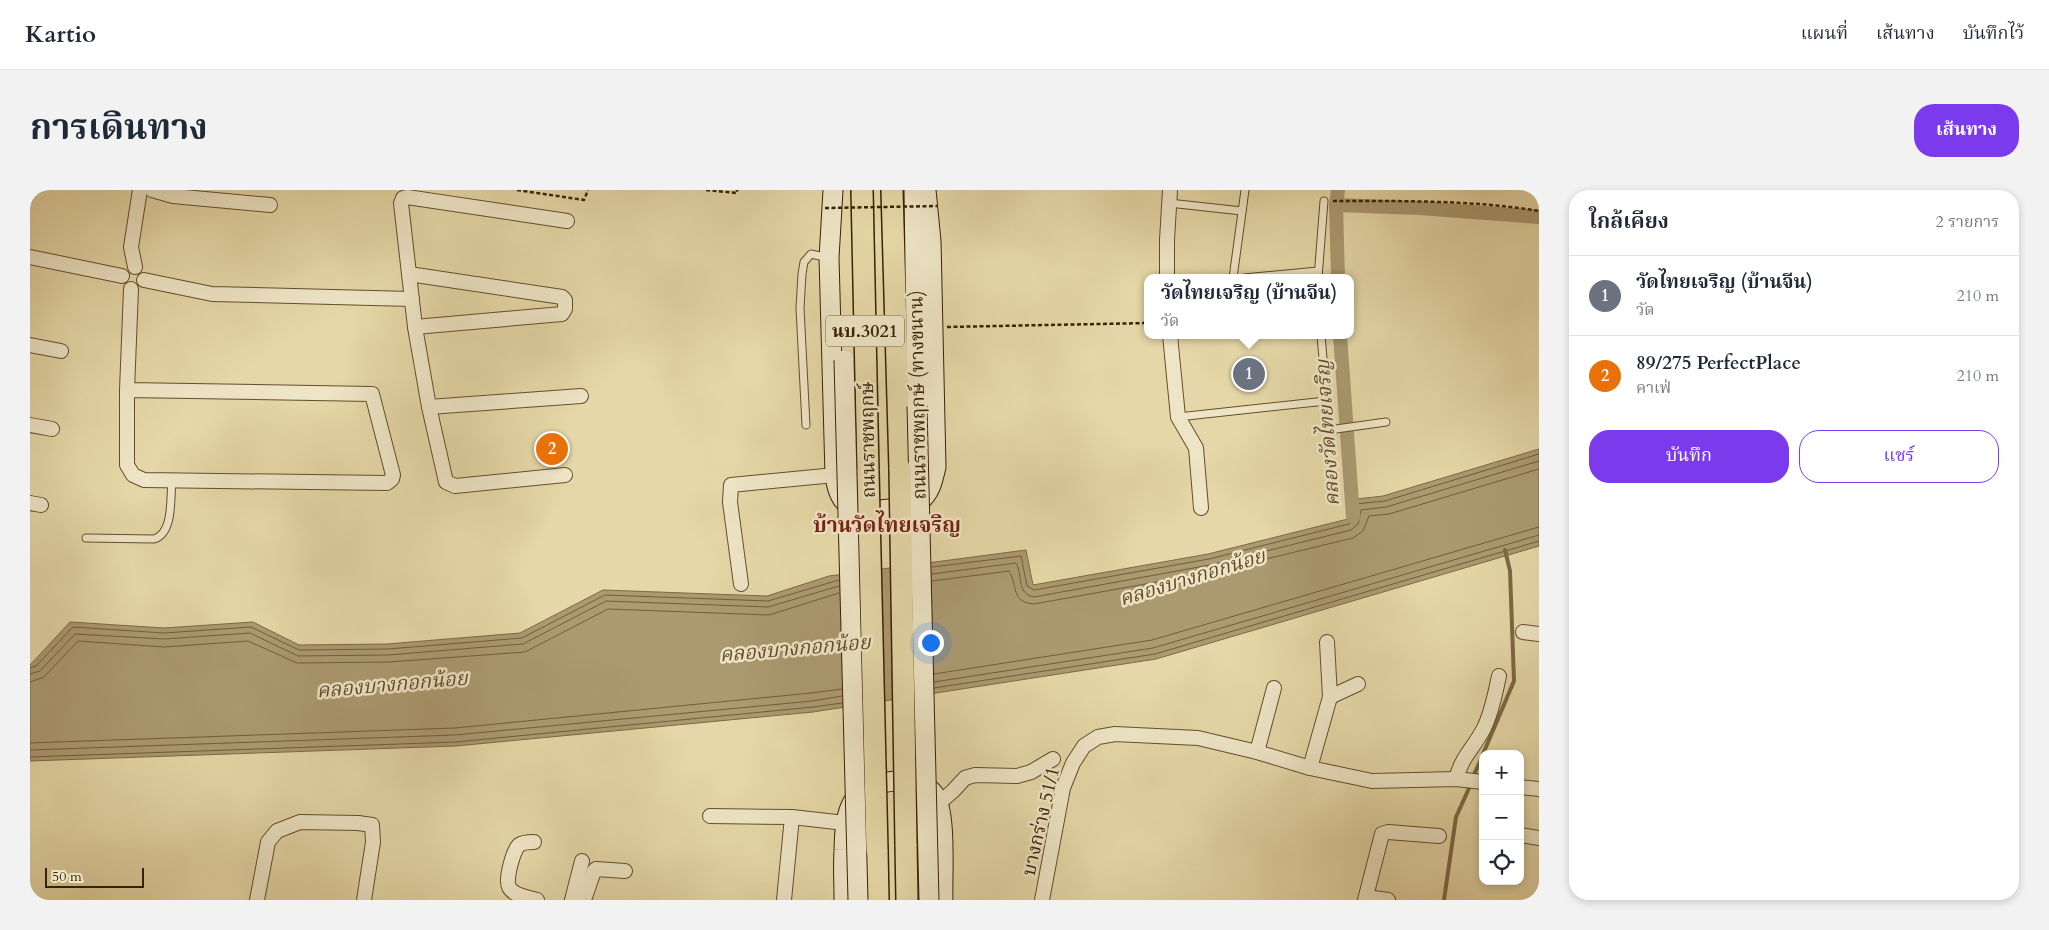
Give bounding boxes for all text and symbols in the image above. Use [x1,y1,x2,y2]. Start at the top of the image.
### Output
text: Kartio [25,18,96,51]
text: แผนที่ [1801,21,1848,46]
text: เส้นทาง [1876,21,1935,46]
text: บันทึกไว้ [1963,21,2024,46]
text: การเดินทาง [30,104,208,152]
button: เส้นทาง [1914,104,2019,157]
text: ใกล้เคียง [1589,207,1669,236]
text: 2 รายการ [1936,211,1999,233]
text: วัดไทยเจริญ (บ้านจีน) [1636,269,1813,295]
popup [1144,274,1354,339]
text: วัดไทยเจริญ (บ้านจีน) [1161,280,1337,306]
text: 1 [1601,285,1609,307]
text: 210 m [1957,285,1999,307]
street label: ถนนราชพฤกษ์ (ทางขนาน) [903,290,933,500]
text: วัด [1636,299,1655,321]
text: วัด [1161,310,1179,332]
road number: นบ.3021 [826,315,904,346]
text: 89/275 PerfectPlace [1636,350,1801,376]
pin: 1 [1233,355,1265,393]
water label: คลองวัดไทยเจริญ [1308,357,1346,507]
text: 2 [1601,365,1609,387]
text: 210 m [1957,365,1999,387]
text: คาเฟ่ [1636,377,1671,399]
street label: ถนนราชพฤกษ์ [854,382,882,498]
pin: 2 [536,430,568,468]
button: บันทึก [1589,430,1789,483]
button: แชร์ [1799,430,1999,483]
district label: บ้านวัดไทยเจริญ [813,510,961,540]
water label: คลองบางกอกน้อย [1116,542,1270,613]
water label: คลองบางกอกน้อย [718,628,873,669]
your location [918,630,944,656]
water label: คลองบางกอกน้อย [315,664,470,705]
map controls [1479,750,1524,885]
button: + [1479,750,1524,795]
street label: บางกร่าง 51/1 [1016,764,1066,878]
button: − [1479,795,1524,840]
button: locate [1479,840,1524,885]
scale bar [45,865,144,888]
text: 50 m [52,867,82,886]

